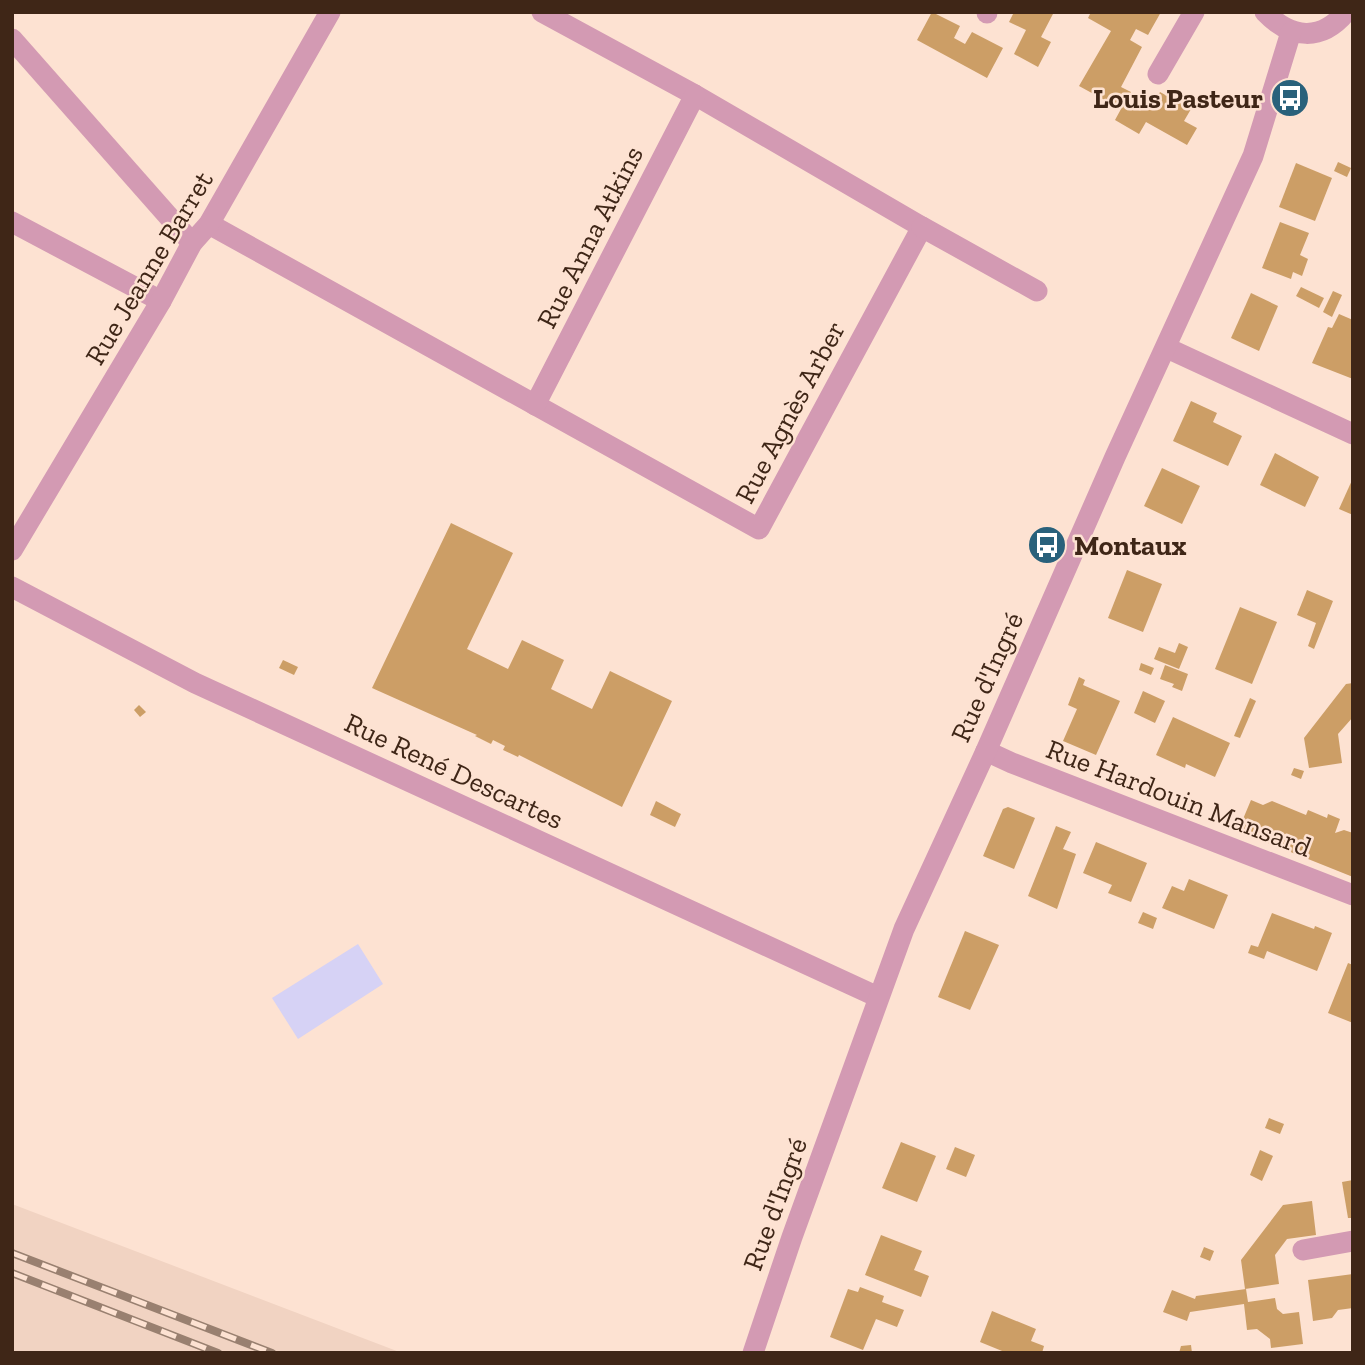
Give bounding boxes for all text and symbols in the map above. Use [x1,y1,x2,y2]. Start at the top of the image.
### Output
bus stop icon: Louis Pasteur [1269,77,1311,119]
place label: Louis Pasteur [1093,82,1263,115]
street label: Rue Anna Atkins [530,140,650,334]
street label: Rue Jeanne Barret [78,165,220,371]
street label: Rue Agnès Arber [728,315,852,509]
bus stop icon: Montaux [1026,524,1068,566]
place label: Montaux [1074,529,1187,562]
street label: Rue d'Ingré [944,607,1030,747]
street label: Rue René Descartes [339,706,569,836]
street label: Rue Hardouin Mansard [1042,732,1316,864]
street label: Rue d'Ingré [736,1133,814,1275]

